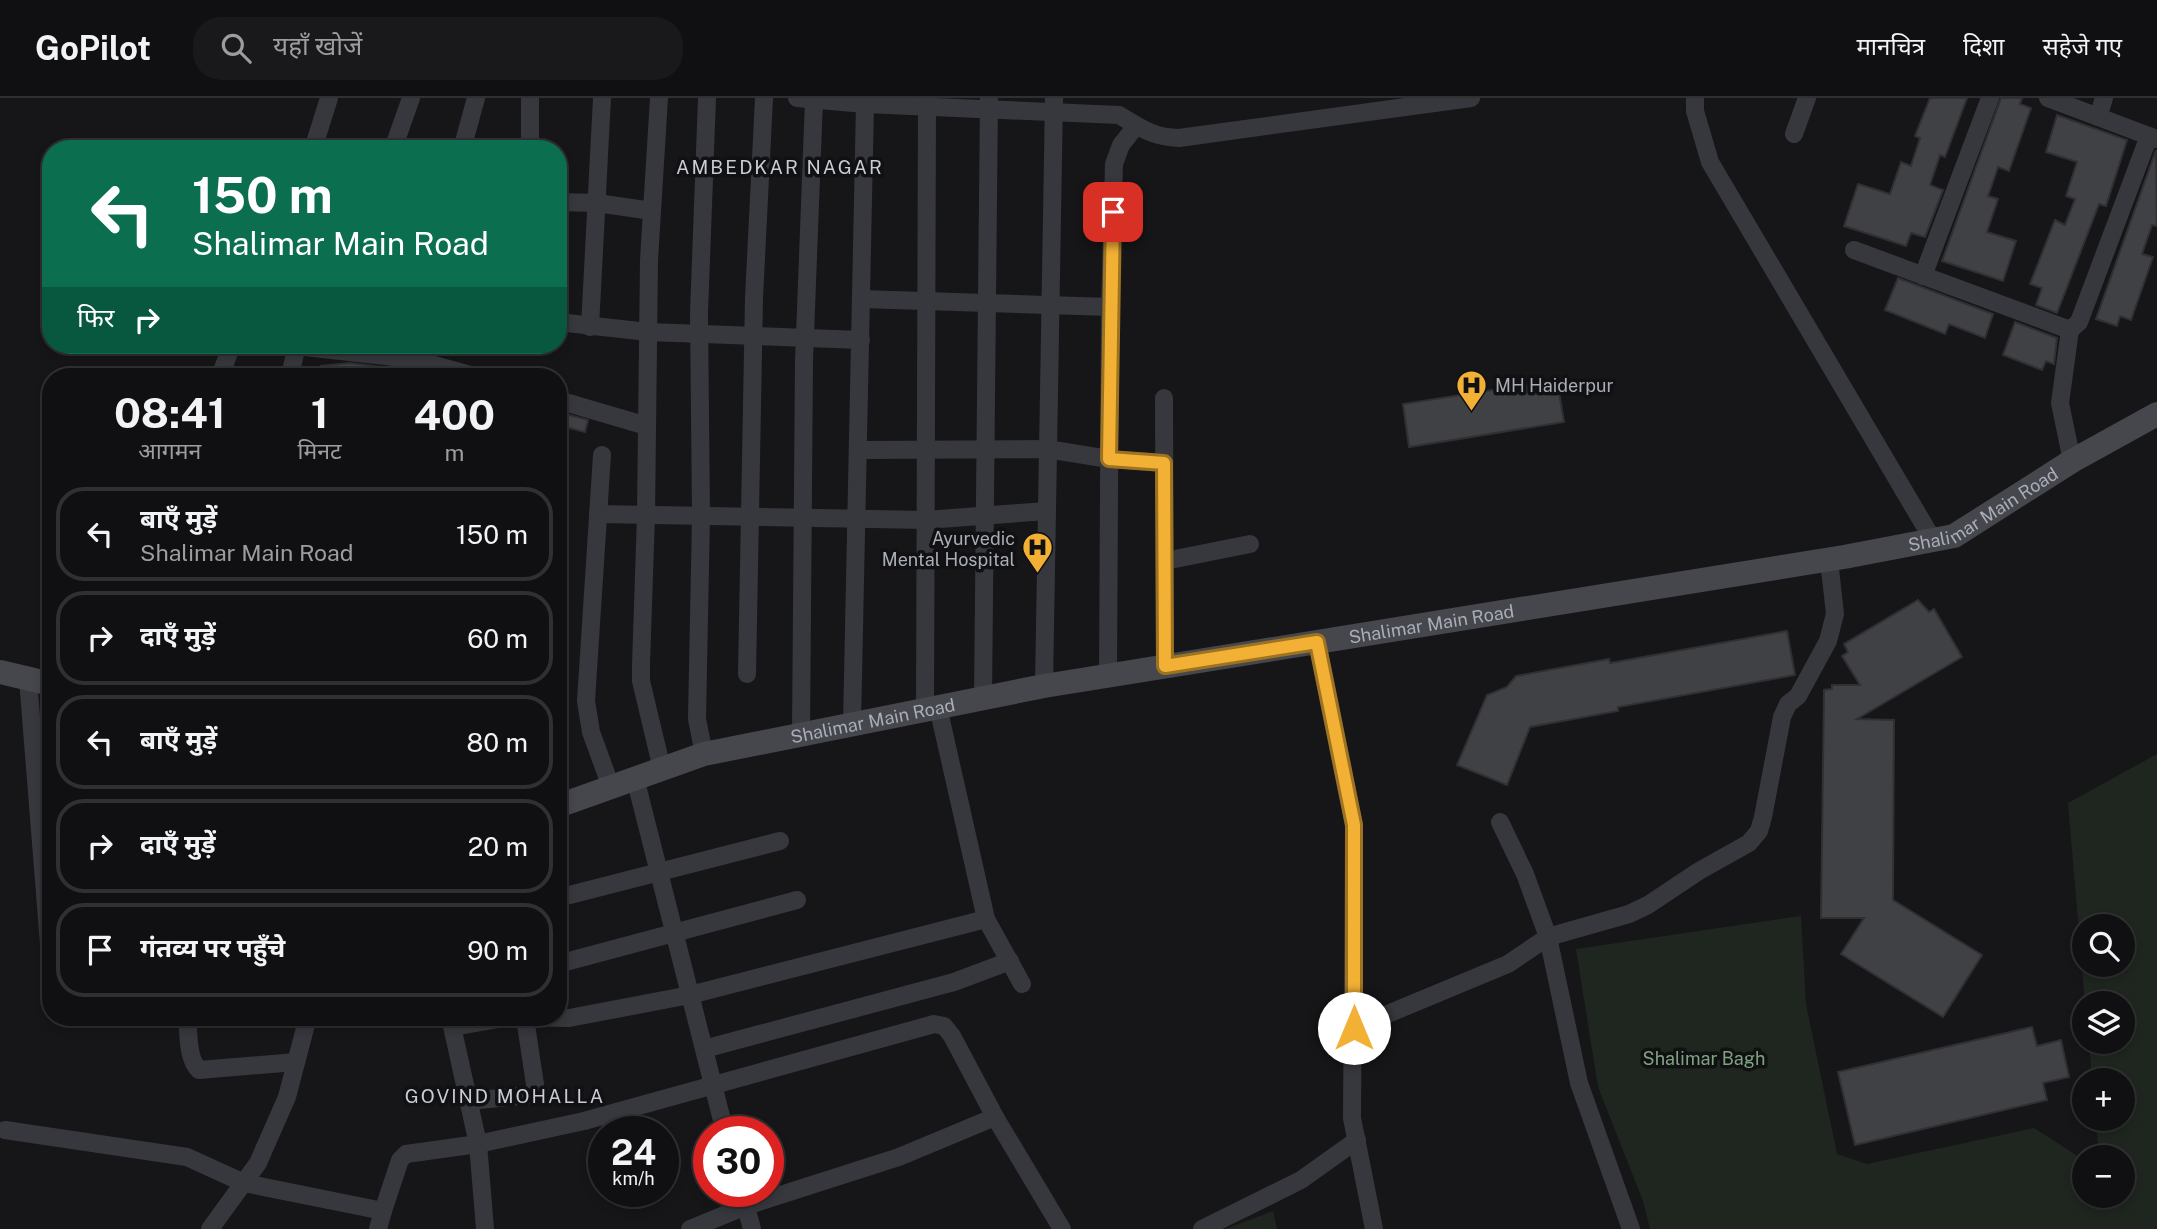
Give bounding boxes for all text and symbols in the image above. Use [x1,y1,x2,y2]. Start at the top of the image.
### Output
search box [193,17,683,80]
text: GoPilot [35,29,151,67]
icon: search [217,29,255,67]
text: यहाँ खोजें [273,30,362,61]
text: मानचित्र [1857,32,1925,60]
text: दिशा [1963,32,2005,60]
text: सहेजे गए [2043,32,2122,60]
district label: AMBEDKAR NAGAR [676,156,884,178]
text: 150 m [192,166,333,224]
icon: left [77,168,168,259]
pin [1083,182,1143,242]
icon: arrive [1094,193,1132,231]
text: Shalimar Main Road [192,225,489,262]
icon: right [128,301,166,339]
text: फिर [77,302,114,333]
hospital icon: MH Haiderpur [1455,368,1489,412]
place label: MH Haiderpur [1495,375,1614,396]
text: 08:41 [114,388,226,437]
text: 1 [311,388,329,437]
text: 400 [414,390,495,439]
text: आगमन [138,437,201,464]
text: मिनट [298,437,342,464]
text: m [444,439,464,466]
street label: Shalimar Main Road [1906,462,2061,555]
text: बाएँ मुड़ें [140,503,217,534]
icon: left [81,515,119,553]
text: 150 m [456,519,528,550]
place label: Ayurvedic Mental Hospital [882,528,1015,570]
hospital icon: Ayurvedic Mental Hospital [1021,531,1055,575]
text: Shalimar Main Road [140,539,353,566]
street label: Shalimar Main Road [1347,600,1515,647]
icon: right [81,619,119,657]
text: दाएँ मुड़ें [140,620,216,651]
text: 60 m [467,623,528,654]
street label: Shalimar Main Road [789,694,957,747]
icon: left [81,723,119,761]
text: बाएँ मुड़ें [140,724,217,755]
text: 80 m [467,727,528,758]
icon: right [81,827,119,865]
text: दाएँ मुड़ें [140,828,216,859]
text: 20 m [468,831,528,862]
map controls [2072,914,2135,1208]
button: search [2072,914,2135,977]
icon: arrive [81,931,119,969]
text: गंतव्य पर पहुँचे [140,932,285,963]
text: 90 m [467,935,528,966]
position arrow [1317,991,1391,1065]
button: layers [2072,991,2135,1054]
park label: Shalimar Bagh [1643,1048,1765,1069]
button: + [2072,1068,2135,1131]
district label: GOVIND MOHALLA [405,1085,605,1107]
speed limit sign: 30 [693,1116,784,1207]
text: 24 [611,1132,656,1173]
button: − [2072,1145,2135,1208]
text: km/h [612,1168,655,1189]

